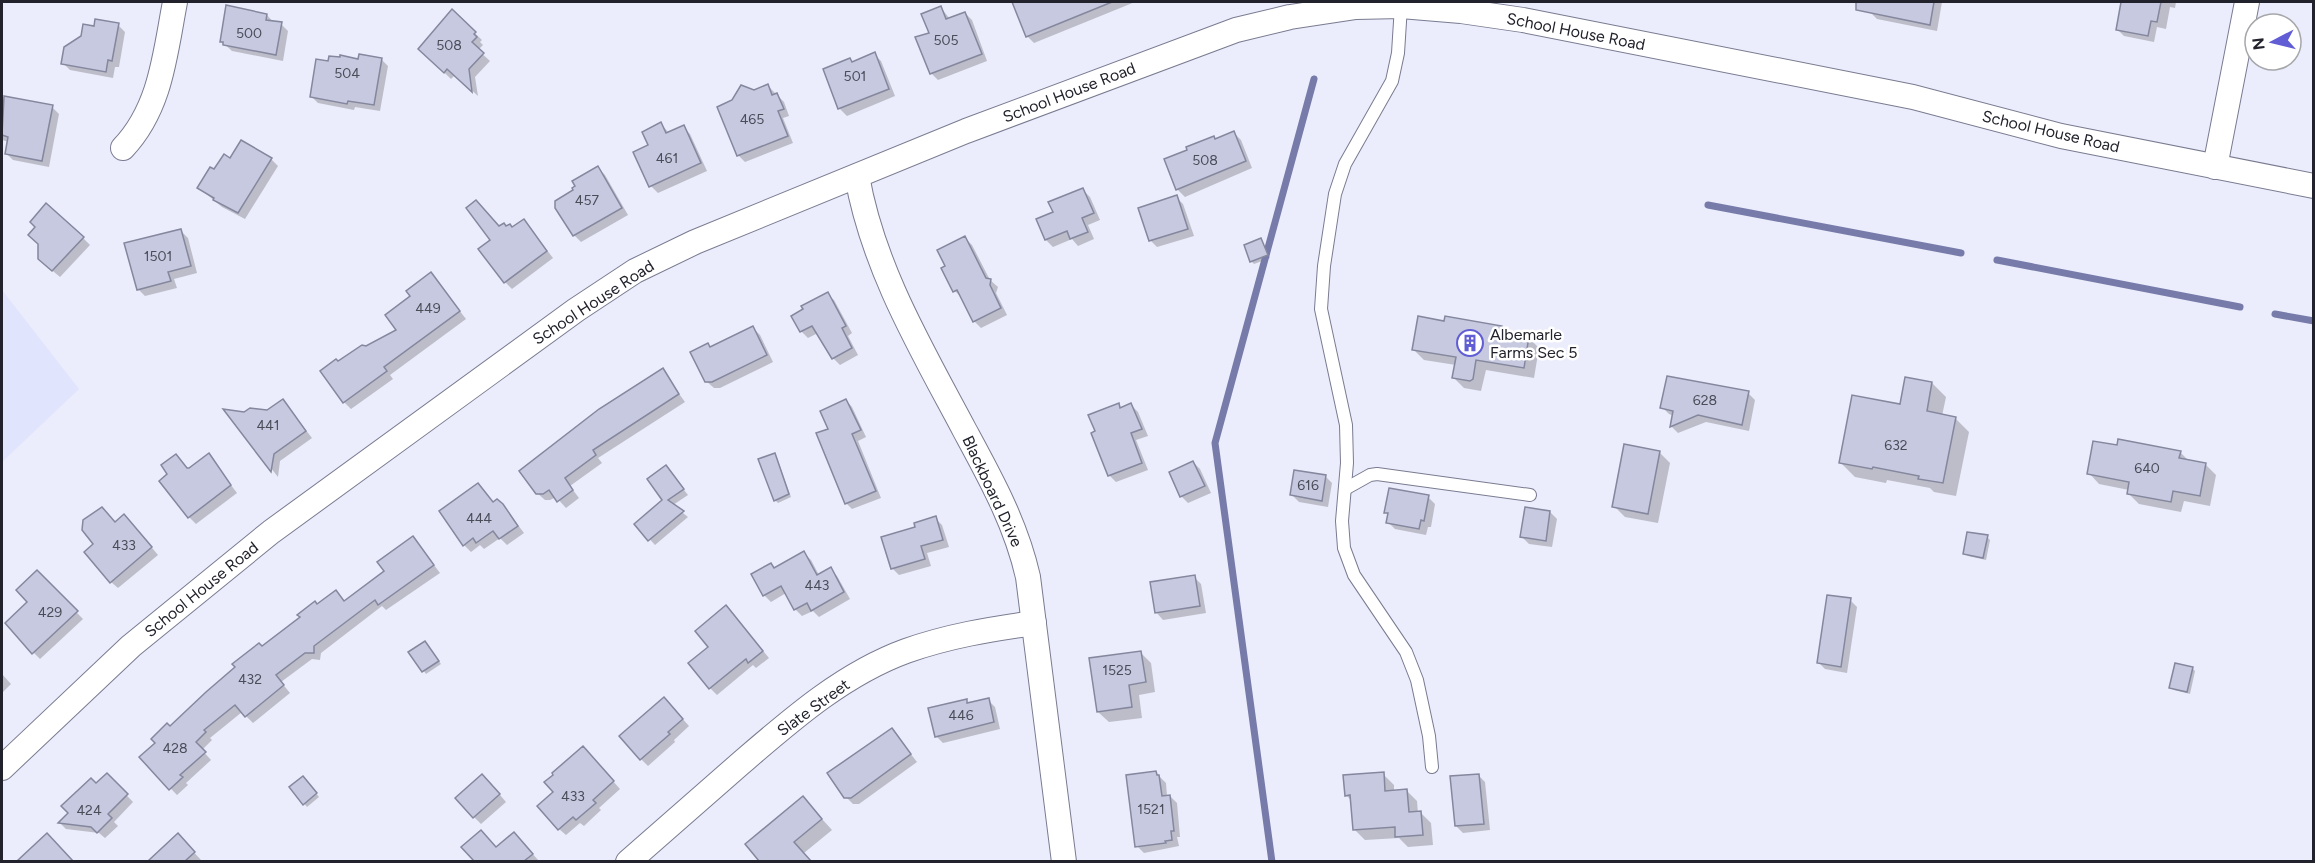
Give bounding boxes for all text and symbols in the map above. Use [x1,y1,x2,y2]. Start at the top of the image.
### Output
street label: School House Road [1505,9,1647,54]
north arrow [2243,12,2303,72]
house number: 500 [236,25,262,42]
house number: 505 [933,32,959,49]
text: N [2248,36,2269,51]
house number: 508 [436,37,462,54]
street label: School House Road [1000,58,1138,127]
house number: 504 [334,65,360,82]
house number: 501 [844,68,866,85]
street label: School House Road [1980,106,2122,157]
house number: 465 [740,111,764,128]
house number: 461 [656,150,678,167]
house number: 508 [1192,152,1218,169]
house number: 457 [575,192,600,209]
house number: 1501 [144,248,172,265]
street label: School House Road [529,256,657,349]
house number: 449 [415,300,441,317]
place label: Albemarle Farms Sec 5 [1490,325,1578,362]
building icon: Albemarle Farms Sec 5 [1455,328,1485,358]
house number: 628 [1693,392,1717,409]
house number: 441 [256,417,280,434]
street label: Blackboard Drive [958,433,1027,550]
house number: 632 [1884,437,1908,454]
house number: 640 [2134,460,2160,477]
house number: 616 [1297,477,1319,494]
house number: 444 [466,510,492,527]
house number: 433 [112,537,136,554]
street label: School House Road [141,538,262,641]
house number: 443 [804,577,830,594]
house number: 429 [38,604,62,621]
house number: 1525 [1102,662,1132,679]
house number: 432 [238,671,262,688]
street label: Slate Street [773,675,853,740]
house number: 446 [948,707,974,724]
house number: 428 [162,740,188,757]
house number: 433 [561,788,585,805]
house number: 1521 [1137,801,1165,818]
house number: 424 [76,802,102,819]

